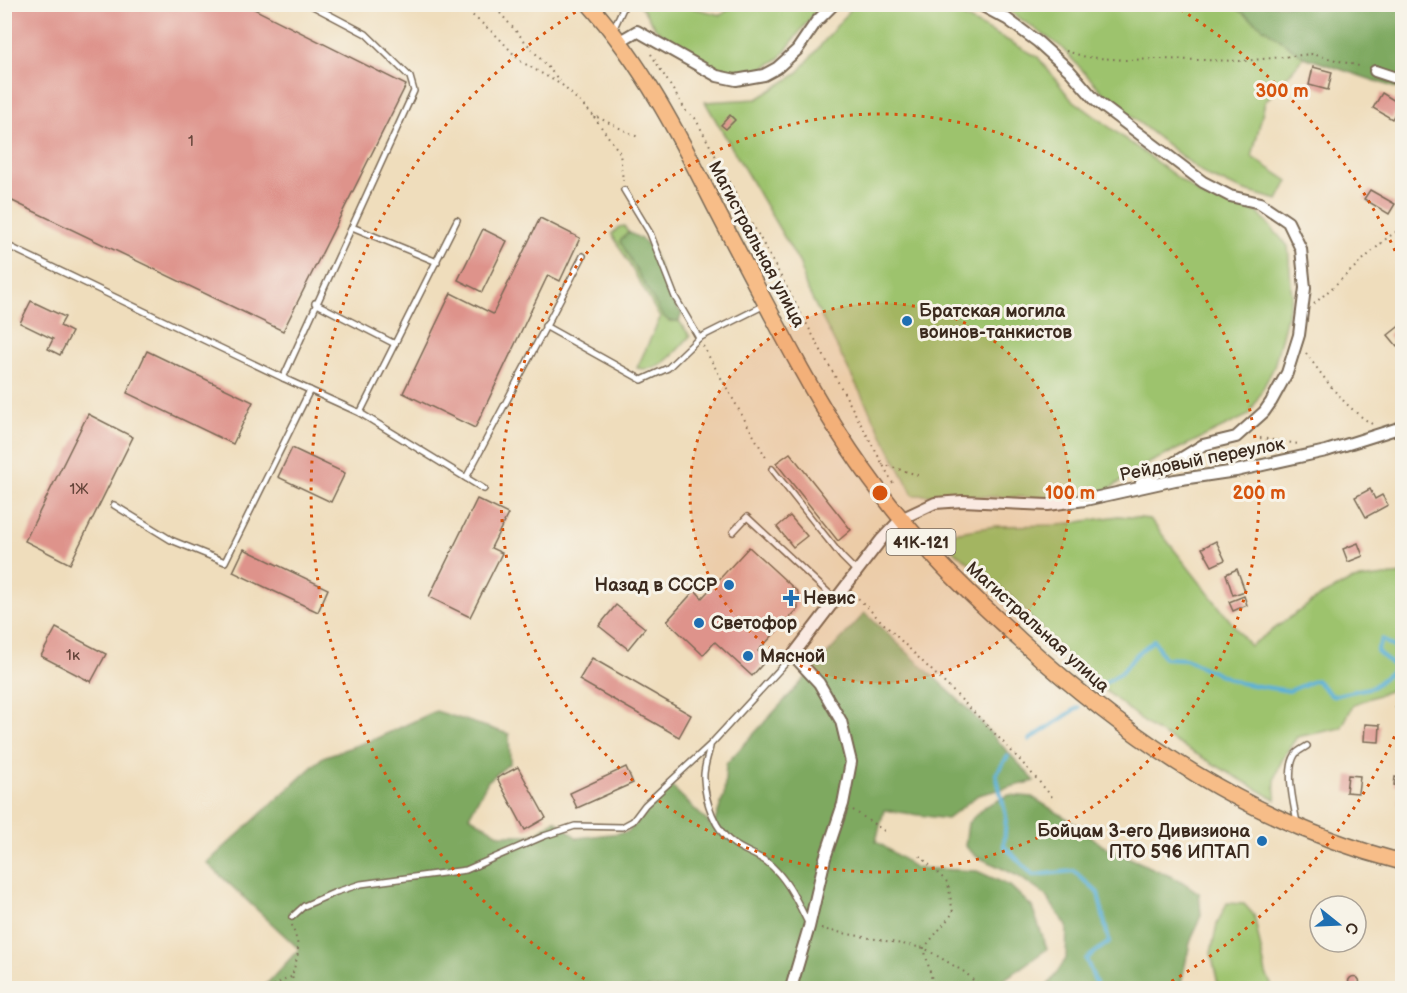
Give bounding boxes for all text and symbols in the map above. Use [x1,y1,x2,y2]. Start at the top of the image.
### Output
text: 300 m [1255,81,1309,102]
house number: 1 [188,132,194,151]
street label: Магистральная улица [704,157,810,331]
place label: Братская могила воинов-танкистов [919,301,1072,343]
marker: Братская могила воинов-танкистов [900,314,914,328]
street label: Рейдовый переулок [1118,433,1287,486]
house number: 1Ж [70,480,88,499]
centre of rings [870,483,890,503]
text: 100 m [1045,483,1095,504]
text: 200 m [1232,483,1286,504]
road number: 41К-121 [886,529,956,555]
street label: Магистральная улица [962,558,1114,697]
place label: Назад в СССР [595,575,717,596]
marker: Назад в СССР [722,578,736,592]
place label: Невис [803,588,856,609]
marker: Невис [784,591,798,605]
place label: Светофор [711,613,798,634]
marker: Светофор [692,616,706,630]
house number: 1к [66,646,80,665]
place label: Мясной [760,646,825,667]
marker: Мясной [741,649,755,663]
place label: Бойцам 3-его Дивизиона ПТО 596 ИПТАП [1037,821,1251,863]
marker: Бойцам 3-его Дивизиона ПТО 596 ИПТАП [1255,834,1269,848]
north arrow [1308,894,1368,954]
text: С [1340,920,1362,936]

